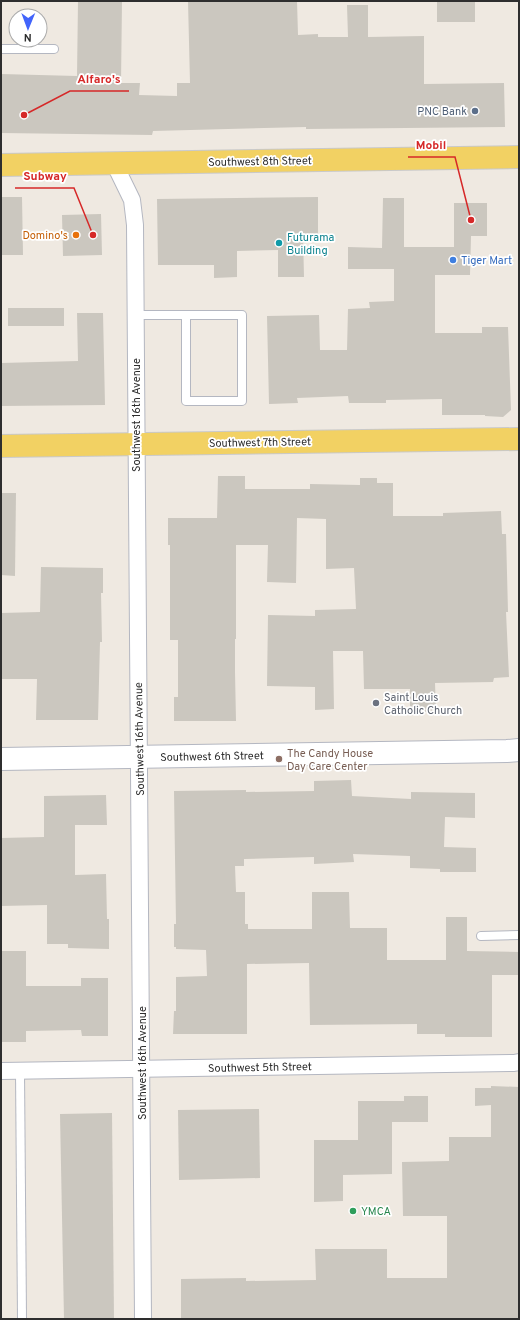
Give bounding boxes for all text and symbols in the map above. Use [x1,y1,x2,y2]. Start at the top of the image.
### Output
north arrow [8,8,48,48]
text: N [24,30,32,44]
callout: Alfaro's [70,67,129,91]
text: Alfaro's [77,72,121,88]
place label: PNC Bank [417,105,467,119]
marker: PNC Bank [470,106,480,116]
callout: Mobil [408,133,455,157]
text: Mobil [416,138,446,154]
street label: Southwest 8th Street [208,154,312,170]
callout: Subway [15,164,74,188]
text: Subway [23,169,67,185]
place label: Domino's [22,229,68,243]
marker: Domino's [71,230,81,240]
place label: Futurama Building [287,231,335,258]
marker: Futurama Building [274,238,284,248]
place label: Tiger Mart [461,254,512,268]
marker: Tiger Mart [448,255,458,265]
street label: Southwest 16th Avenue [130,358,144,472]
street label: Southwest 7th Street [209,435,311,451]
street label: Southwest 16th Avenue [132,682,148,796]
place label: Saint Louis Catholic Church [384,691,462,718]
marker: Saint Louis Catholic Church [371,698,381,708]
place label: The Candy House Day Care Center [287,747,373,774]
street label: Southwest 6th Street [160,749,264,765]
marker: The Candy House Day Care Center [274,754,284,764]
street label: Southwest 16th Avenue [136,1006,150,1120]
street label: Southwest 5th Street [208,1060,312,1076]
place label: YMCA [361,1205,391,1219]
marker: YMCA [348,1206,358,1216]

